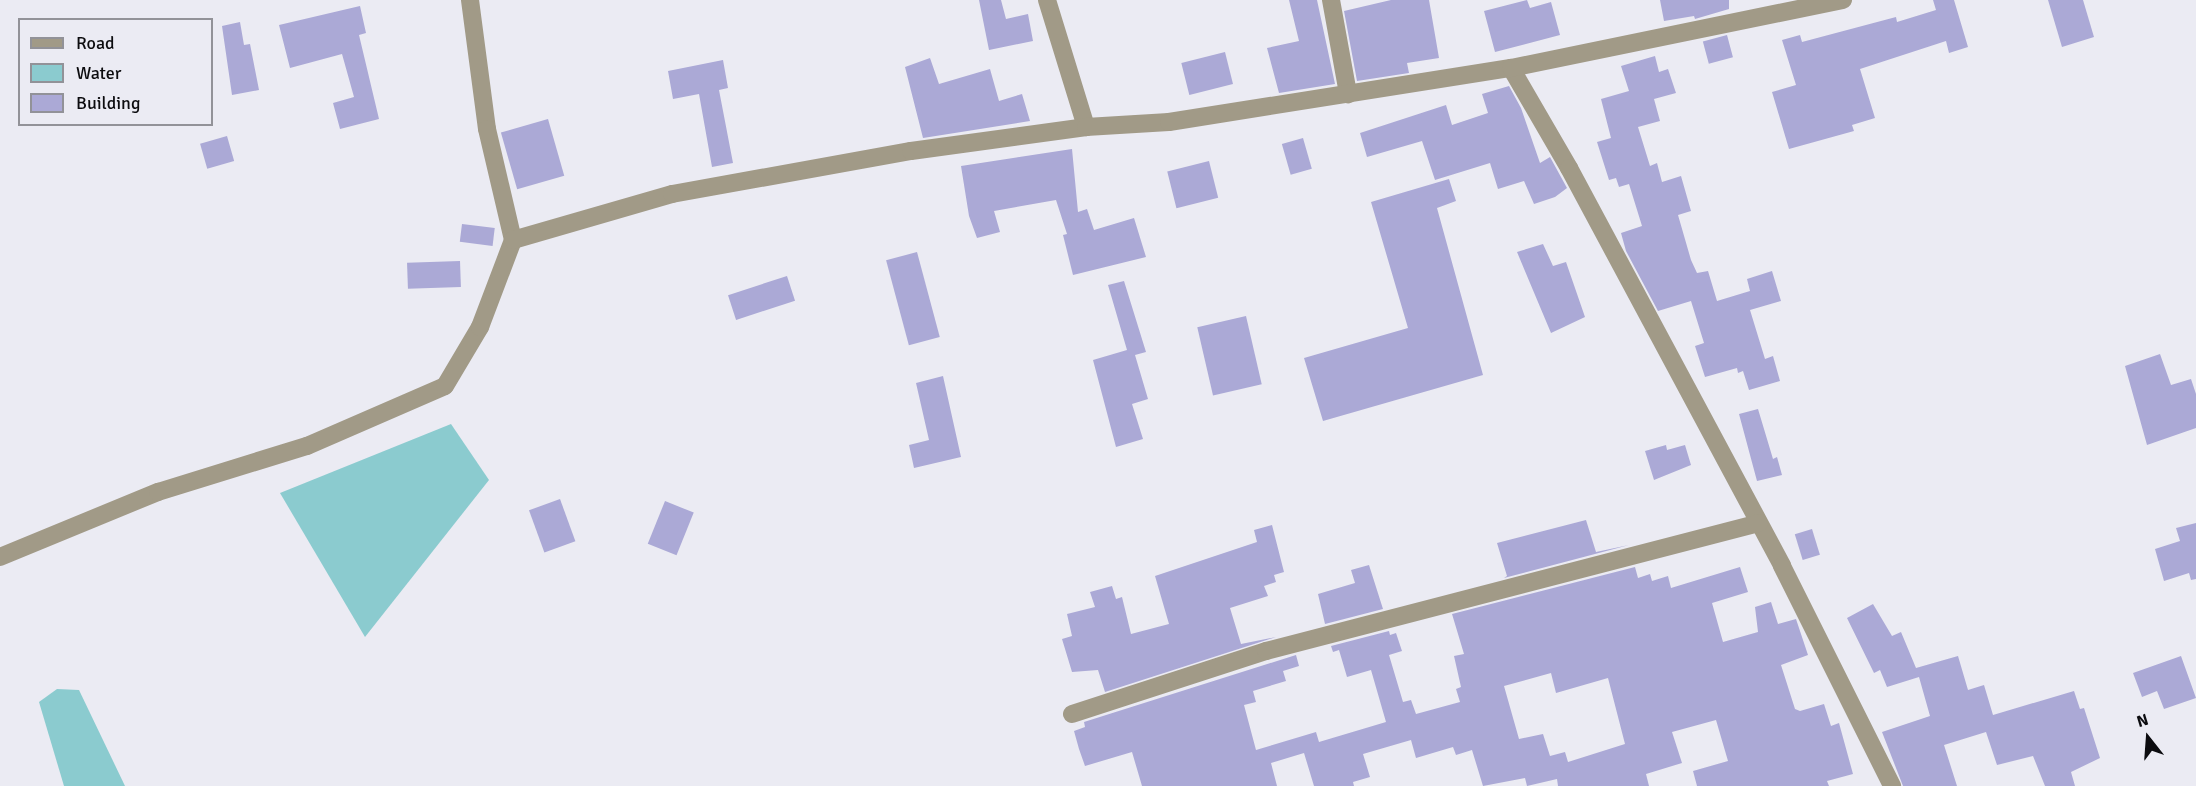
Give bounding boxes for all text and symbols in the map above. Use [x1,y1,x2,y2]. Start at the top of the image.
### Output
legend [18,18,213,126]
text: Road [76,32,115,54]
text: Water [76,62,121,84]
text: Building [76,92,140,114]
north arrow [2118,708,2178,768]
text: N [2134,710,2151,732]

